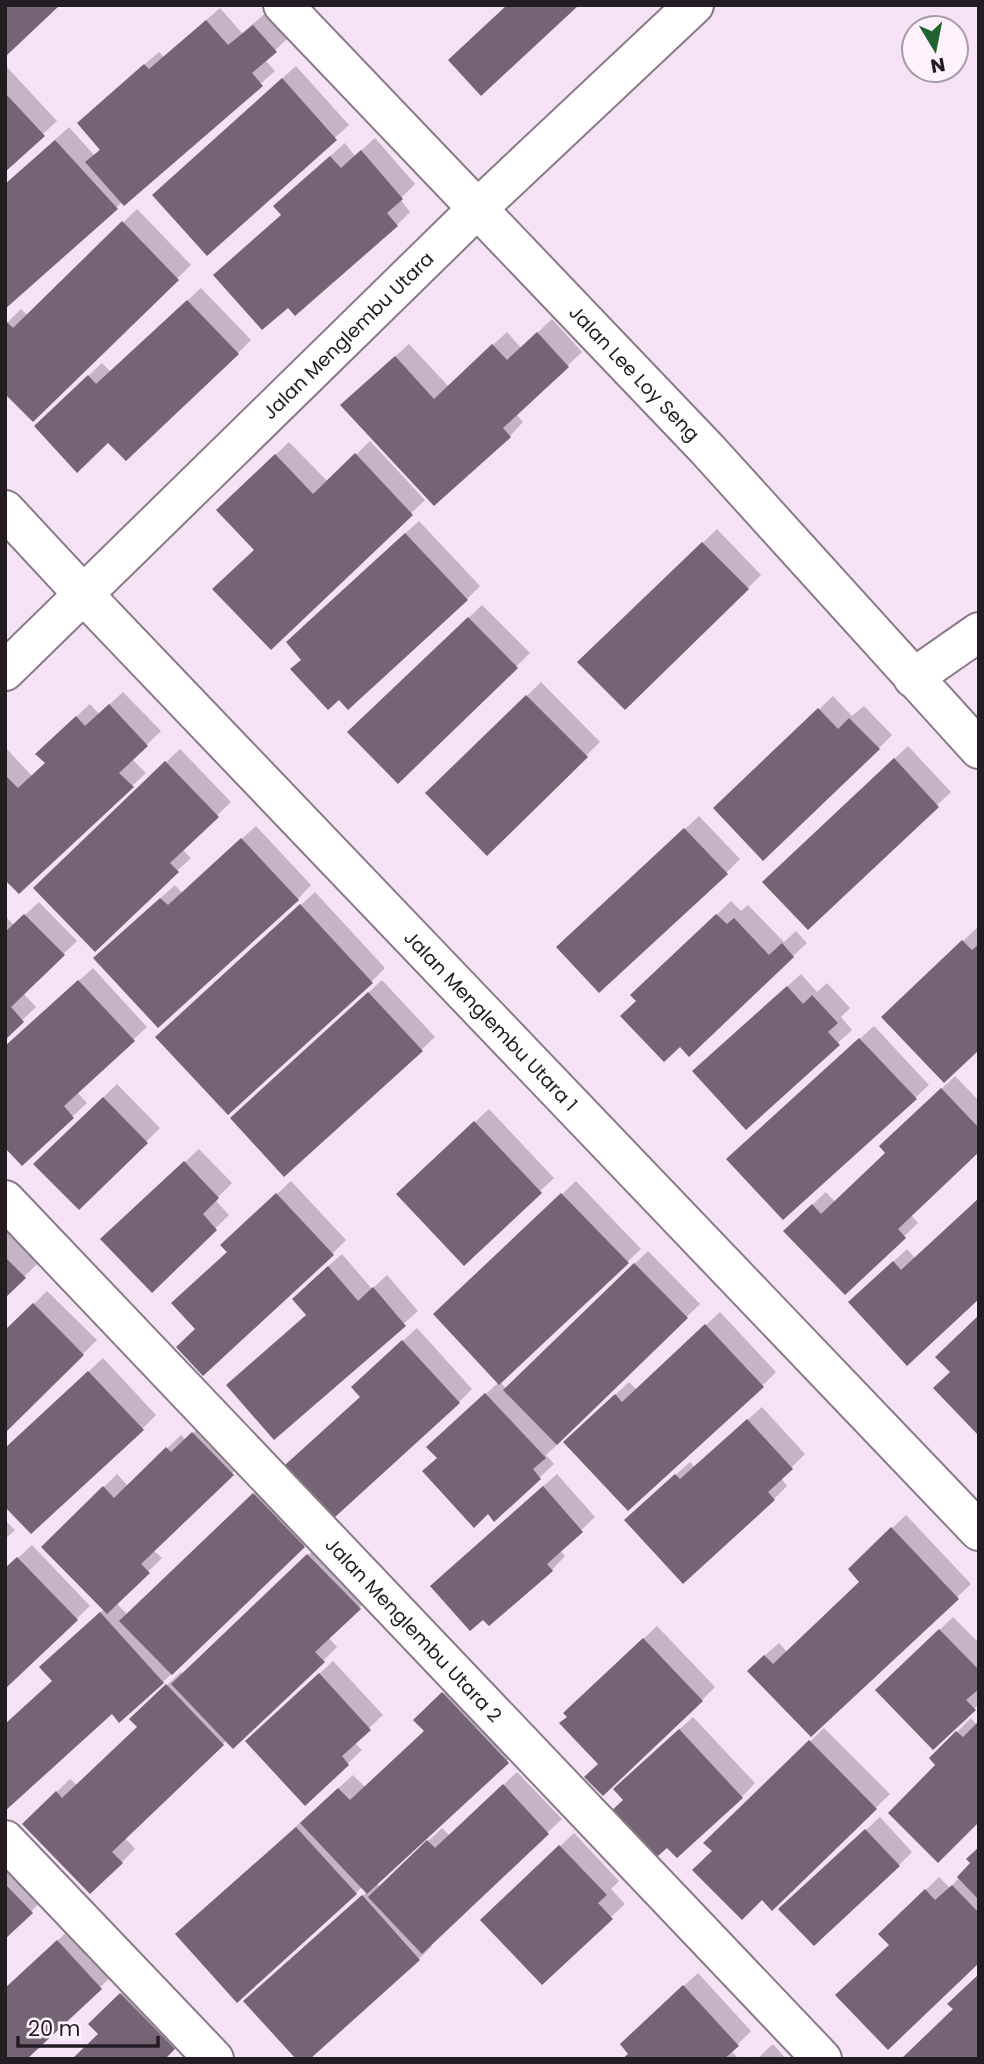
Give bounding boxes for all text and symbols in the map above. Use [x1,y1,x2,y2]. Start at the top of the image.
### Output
north arrow [900,14,970,84]
text: N [928,51,947,80]
street label: Jalan Menglembu Utara [257,245,440,425]
street label: Jalan Lee Loy Seng [563,299,706,447]
street label: Jalan Menglembu Utara 1 [398,924,584,1117]
street label: Jalan Menglembu Utara 2 [319,1531,508,1728]
scale bar [18,2004,158,2048]
text: 20 m [28,2014,81,2043]

